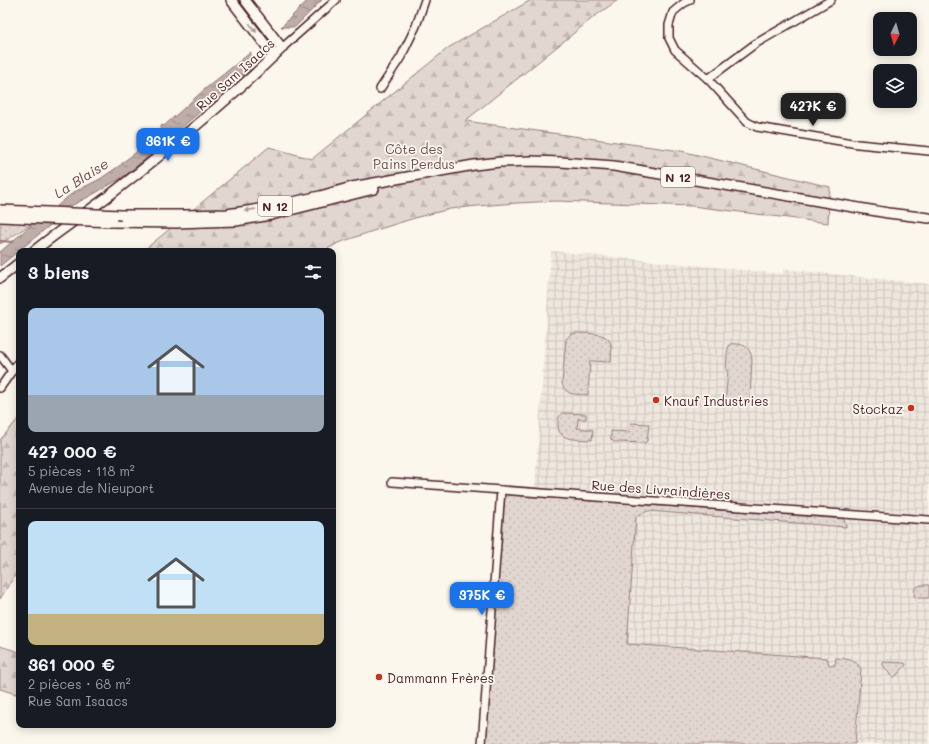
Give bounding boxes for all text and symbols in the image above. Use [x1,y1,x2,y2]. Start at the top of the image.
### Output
north arrow [873,12,917,56]
map controls [873,12,917,108]
one-way arrow [249,22,257,33]
street label: Rue Sam Isaacs [192,34,278,114]
button: layers [873,64,917,108]
pin: 427K € [780,93,846,127]
text: 427K € [790,97,836,114]
pin: 361K € [135,128,201,162]
text: 361K € [145,132,191,149]
park label: Côte des Pains Perdus [373,140,455,172]
water label: La Blaise [50,154,112,202]
road number: N 12 [661,167,695,187]
road number: N 12 [258,196,292,216]
one-way arrow [244,207,256,213]
text: 3 biens [28,261,89,283]
icon: filters [302,261,324,283]
icon: home [140,334,212,406]
place label: Knauf Industries [664,392,769,409]
marker: Knauf Industries [651,395,661,405]
place label: Stockaz [852,400,903,417]
marker: Stockaz [906,403,916,413]
text: 427 000 € [28,440,117,462]
text: 5 pièces · 118 m² [28,462,135,479]
street label: Rue des Livraindières [591,476,731,502]
text: Avenue de Nieuport [28,479,154,496]
icon: home [140,547,212,619]
pin: 375K € [449,582,515,616]
text: 375K € [459,586,505,603]
text: 361 000 € [28,653,115,675]
place label: Dammann Frères [387,669,494,686]
marker: Dammann Frères [374,672,384,682]
text: 2 pièces · 68 m² [28,675,131,692]
text: Rue Sam Isaacs [28,692,128,709]

